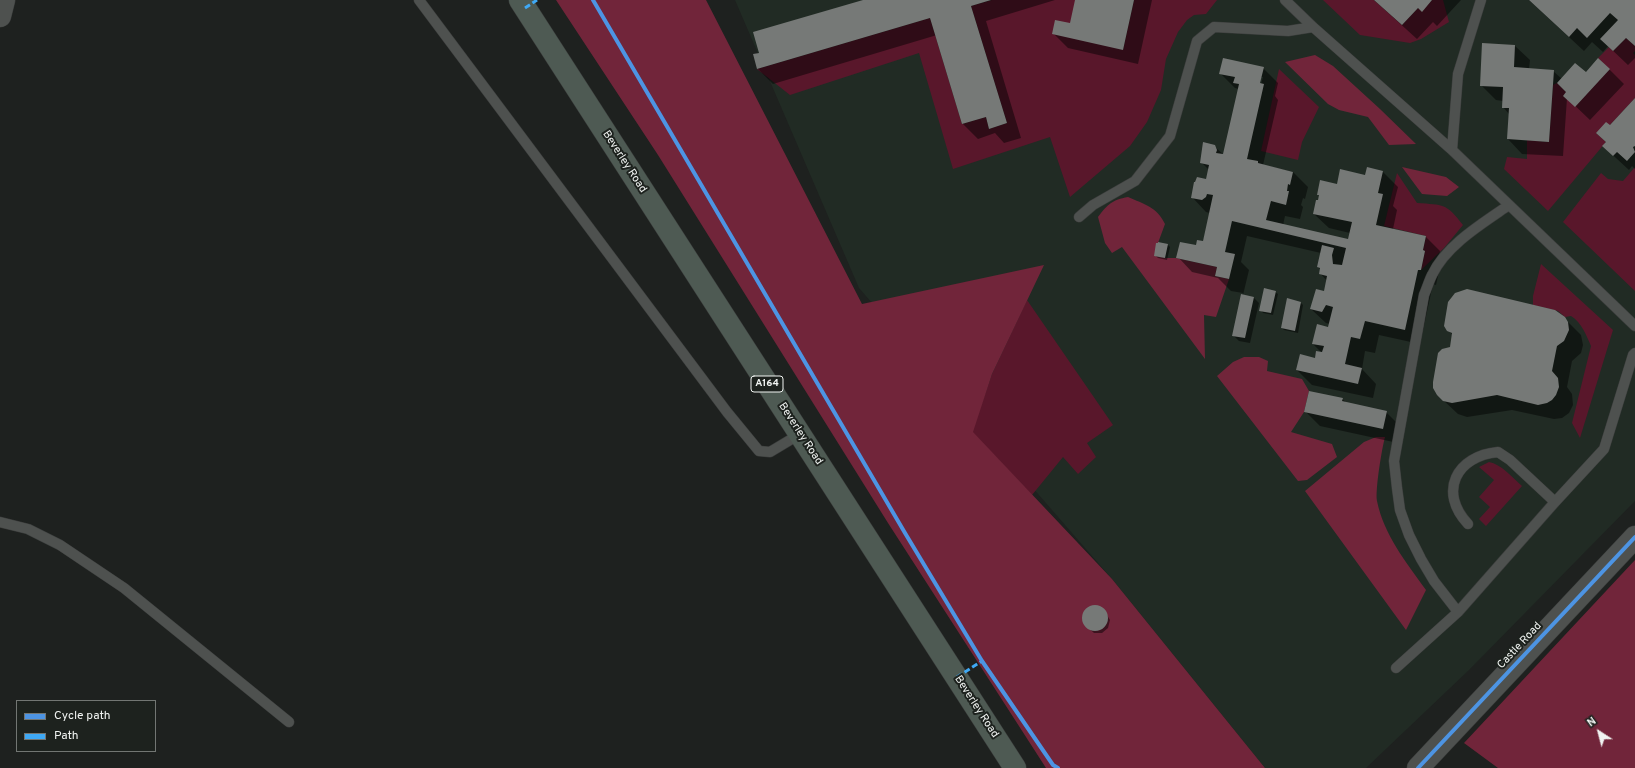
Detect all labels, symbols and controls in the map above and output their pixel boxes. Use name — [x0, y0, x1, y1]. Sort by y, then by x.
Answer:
street label: Beverley Road — [599, 129, 649, 195]
road number: A164 — [751, 376, 783, 392]
street label: Beverley Road — [775, 401, 825, 467]
street label: Castle Road — [1495, 620, 1545, 672]
street label: Beverley Road — [951, 674, 1001, 740]
legend — [16, 700, 156, 752]
text: Cycle path — [54, 708, 111, 724]
north arrow — [1579, 712, 1619, 752]
text: N — [1585, 714, 1599, 730]
text: Path — [54, 728, 79, 744]

